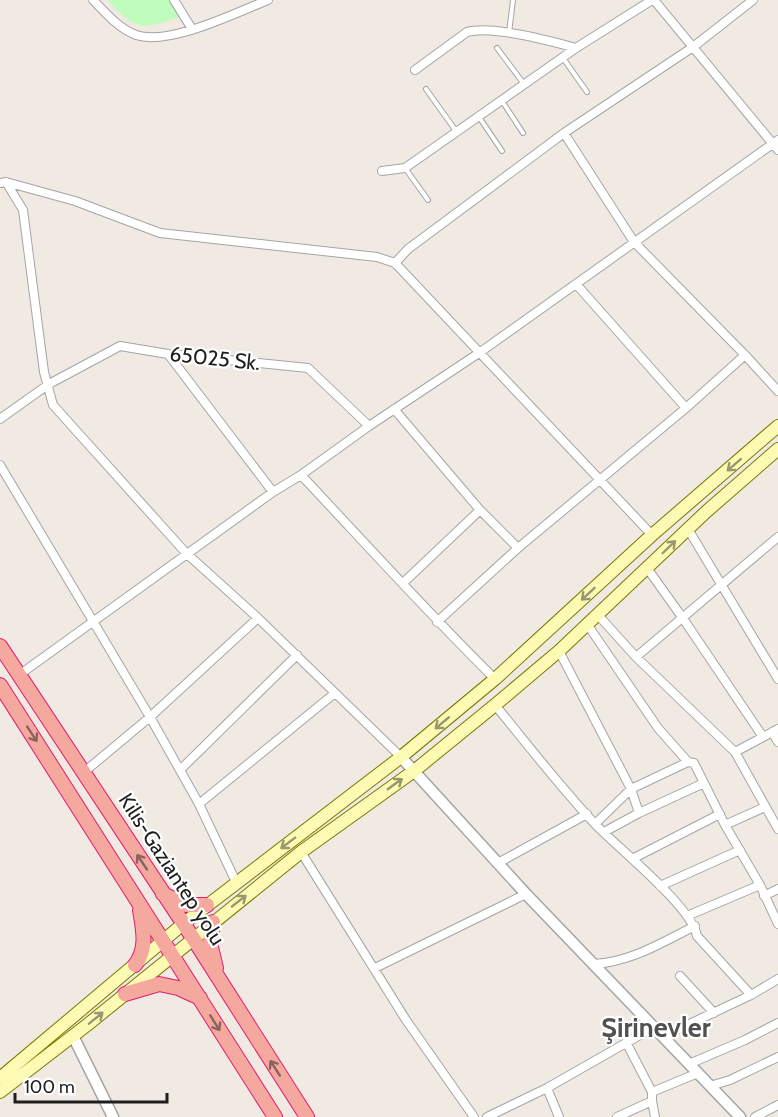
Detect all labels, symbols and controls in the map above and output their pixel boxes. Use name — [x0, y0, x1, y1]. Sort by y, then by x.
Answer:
street label: 65025 Sk. — [168, 341, 262, 375]
one-way arrow — [726, 458, 742, 471]
one-way arrow — [662, 540, 677, 554]
one-way arrow — [580, 587, 595, 601]
one-way arrow — [434, 717, 450, 730]
one-way arrow — [26, 725, 38, 742]
one-way arrow — [387, 778, 403, 791]
street label: Kilis-Gaziantep yolu — [114, 788, 230, 950]
one-way arrow — [280, 836, 296, 849]
one-way arrow — [136, 854, 149, 871]
one-way arrow — [231, 895, 247, 908]
one-way arrow — [88, 1011, 104, 1024]
district label: Şirinevler — [601, 1011, 711, 1044]
one-way arrow — [210, 1014, 222, 1031]
one-way arrow — [269, 1060, 281, 1077]
scale bar — [15, 1066, 166, 1104]
text: 100 m — [24, 1076, 75, 1098]

